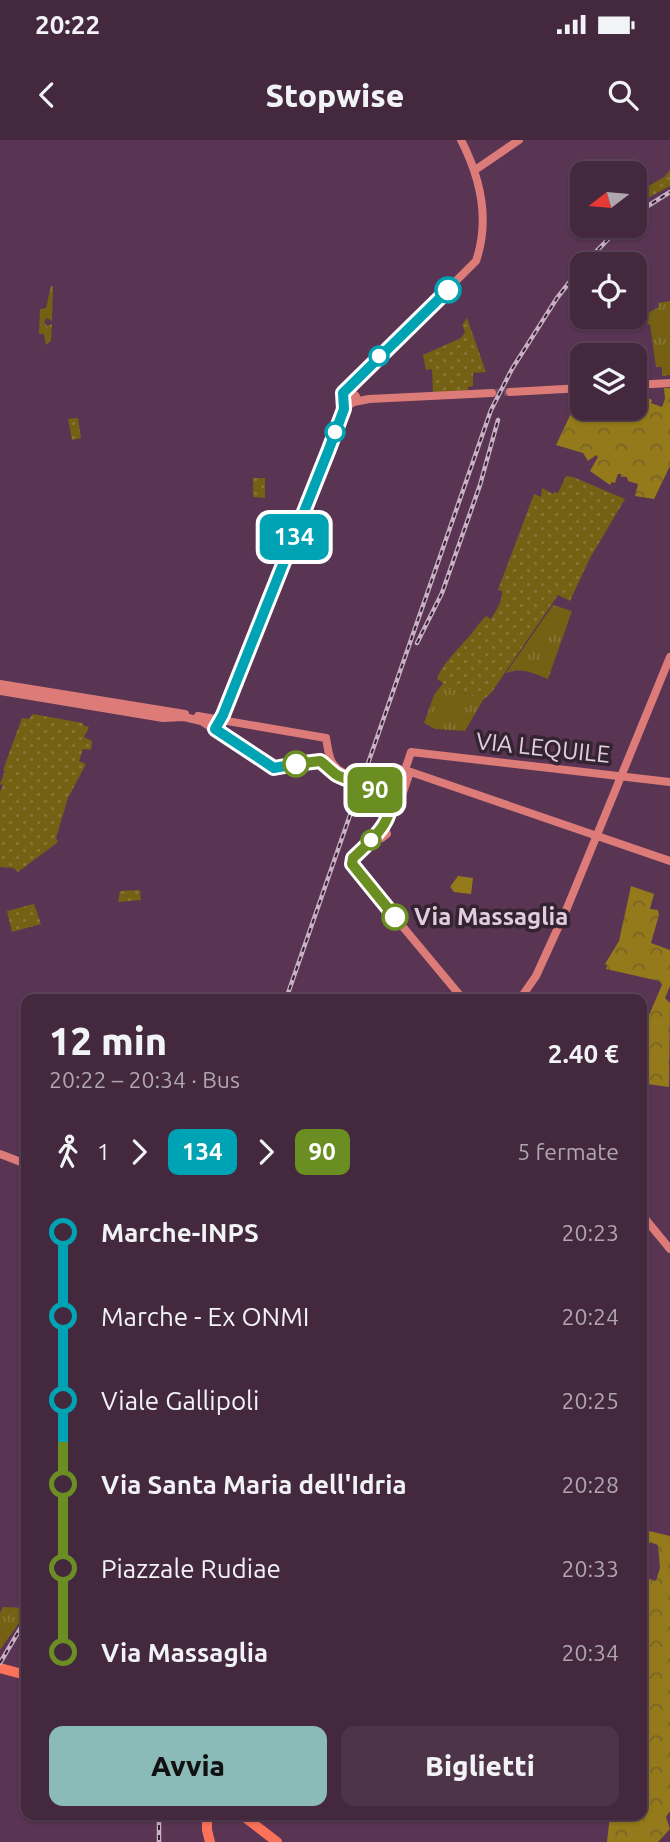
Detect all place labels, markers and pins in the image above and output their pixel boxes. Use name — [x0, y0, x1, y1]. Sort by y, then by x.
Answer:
unlabelled marker — [435, 277, 461, 303]
unlabelled marker — [369, 346, 389, 366]
unlabelled marker — [325, 422, 345, 442]
unlabelled marker — [283, 751, 309, 777]
unlabelled marker — [361, 830, 381, 850]
place label: Via Massaglia — [414, 903, 568, 930]
marker: Via Massaglia — [382, 904, 408, 930]

